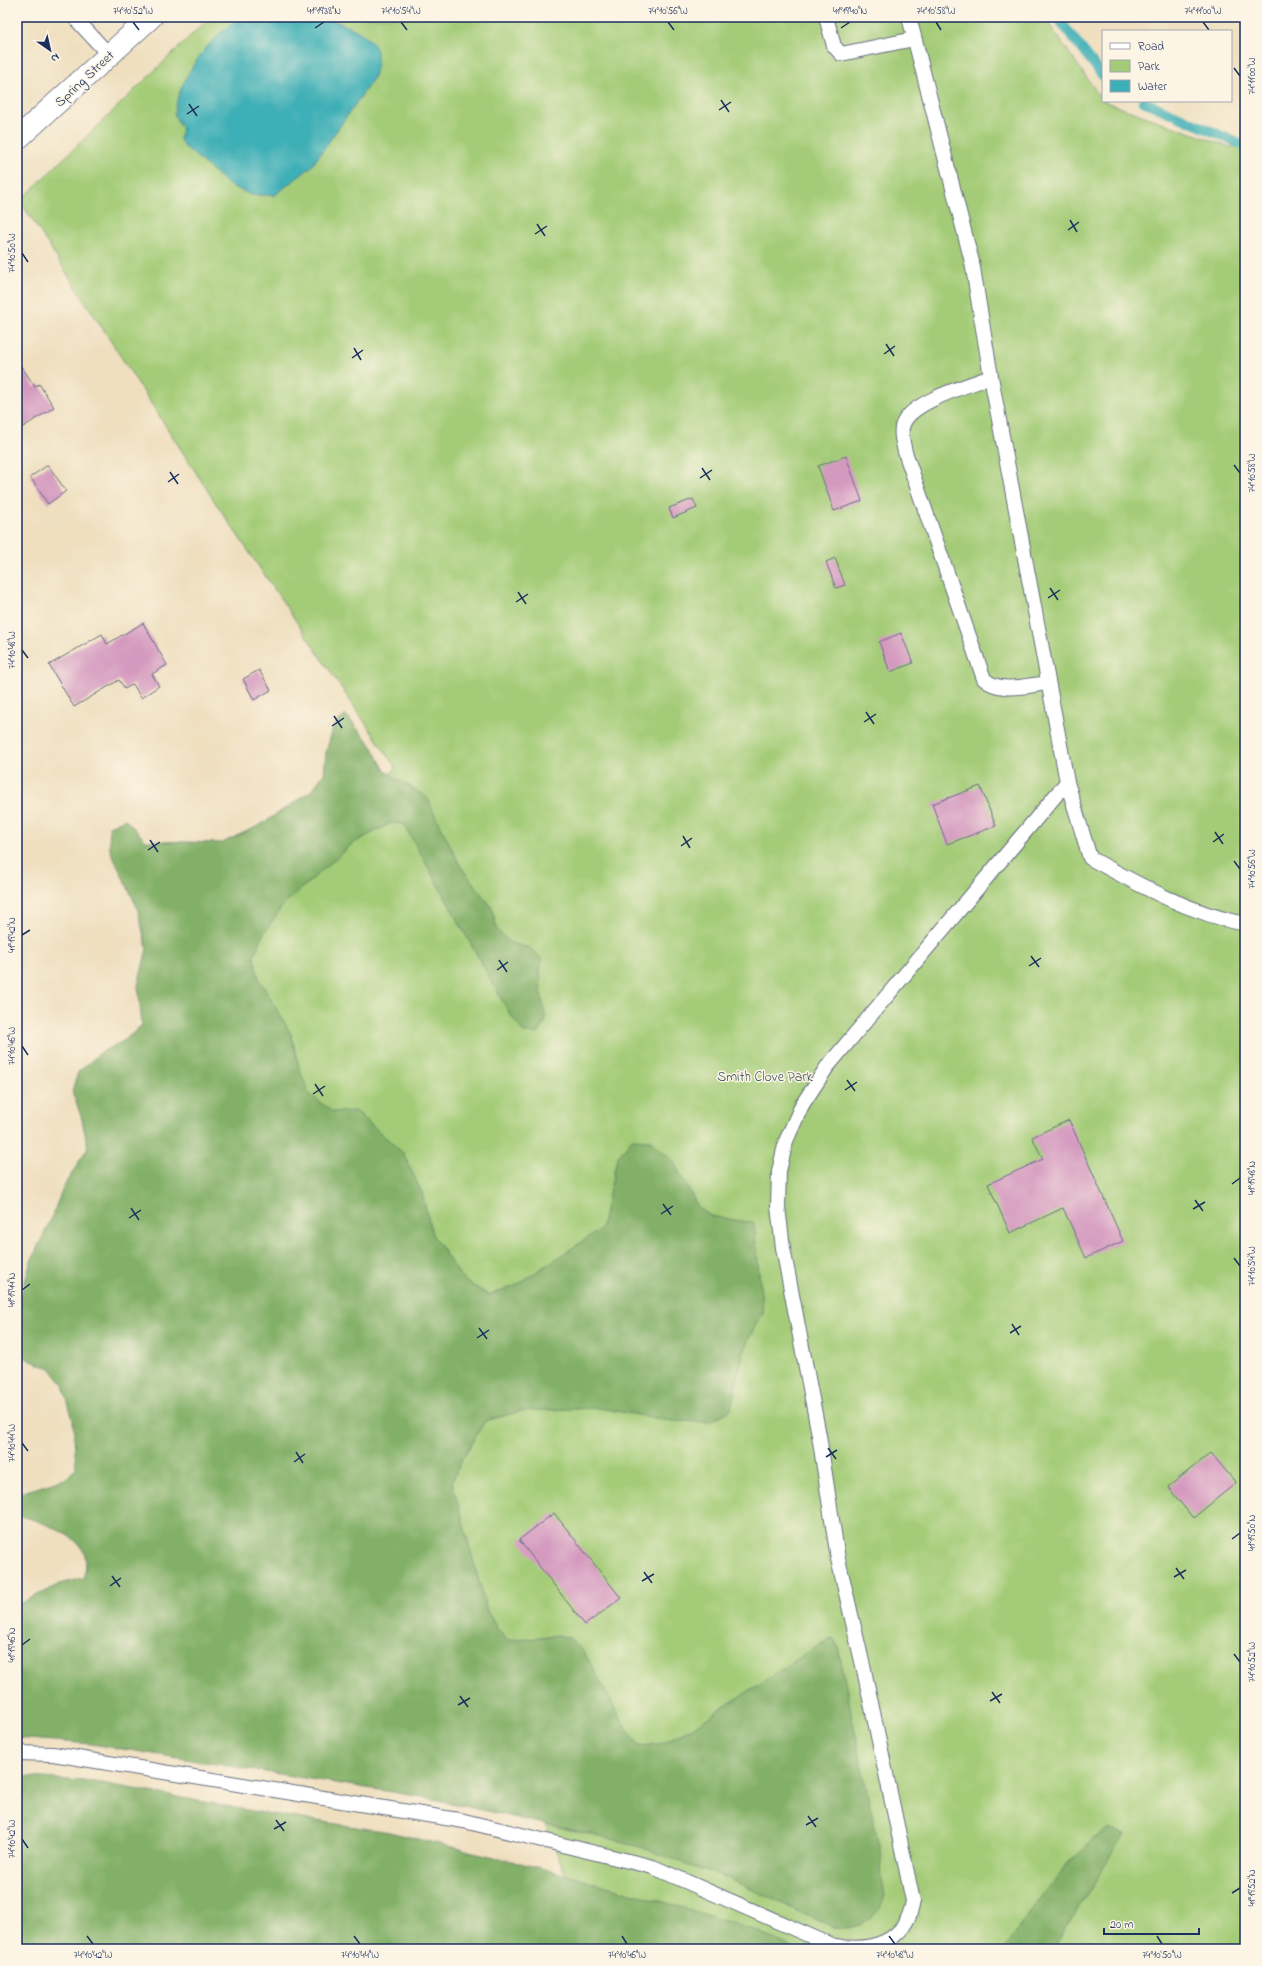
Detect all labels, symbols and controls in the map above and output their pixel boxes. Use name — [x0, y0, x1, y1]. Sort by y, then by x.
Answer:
text: 74°10'52"W — [113, 4, 153, 19]
text: 41°19'38"N — [307, 4, 341, 19]
text: 74°10'54"W — [381, 4, 421, 19]
text: 74°10'56"W — [648, 4, 688, 19]
text: 41°19'40"N — [833, 4, 868, 19]
text: 74°10'58"W — [916, 4, 956, 19]
text: 74°11'00"W — [1184, 4, 1222, 19]
north arrow — [30, 30, 70, 70]
legend — [1102, 30, 1232, 102]
text: Road — [1138, 38, 1164, 56]
street label: Spring Street — [50, 45, 121, 113]
text: N — [47, 49, 63, 66]
text: 74°11'00"W — [1245, 57, 1260, 95]
text: Park — [1138, 58, 1160, 76]
text: Water — [1138, 78, 1167, 96]
text: 74°10'50"W — [5, 233, 20, 273]
text: 74°10'58"W — [1245, 453, 1260, 493]
text: 74°10'48"W — [5, 631, 20, 669]
text: 74°10'56"W — [1245, 849, 1260, 889]
text: 41°19'42"N — [5, 917, 20, 953]
text: 74°10'46"W — [5, 1027, 20, 1065]
park label: Smith Clove Park — [717, 1067, 814, 1088]
text: 41°19'48"N — [1245, 1161, 1260, 1195]
text: 74°10'54"W — [1245, 1246, 1260, 1286]
text: 41°19'44"N — [5, 1272, 20, 1307]
text: 74°10'44"W — [5, 1424, 20, 1462]
text: 41°19'50"N — [1245, 1515, 1260, 1551]
text: 41°19'46"N — [5, 1627, 20, 1662]
text: 74°10'52"W — [1245, 1642, 1260, 1682]
text: 74°10'42"W — [5, 1819, 20, 1858]
text: 41°19'52"N — [1245, 1869, 1260, 1907]
scale bar — [1104, 1910, 1199, 1936]
text: 20 m — [1110, 1916, 1133, 1934]
text: 74°10'42"W — [74, 1948, 113, 1963]
text: 74°10'44"W — [341, 1948, 379, 1963]
text: 74°10'46"W — [608, 1948, 646, 1963]
text: 74°10'48"W — [876, 1948, 914, 1963]
text: 74°10'50"W — [1142, 1948, 1182, 1963]

